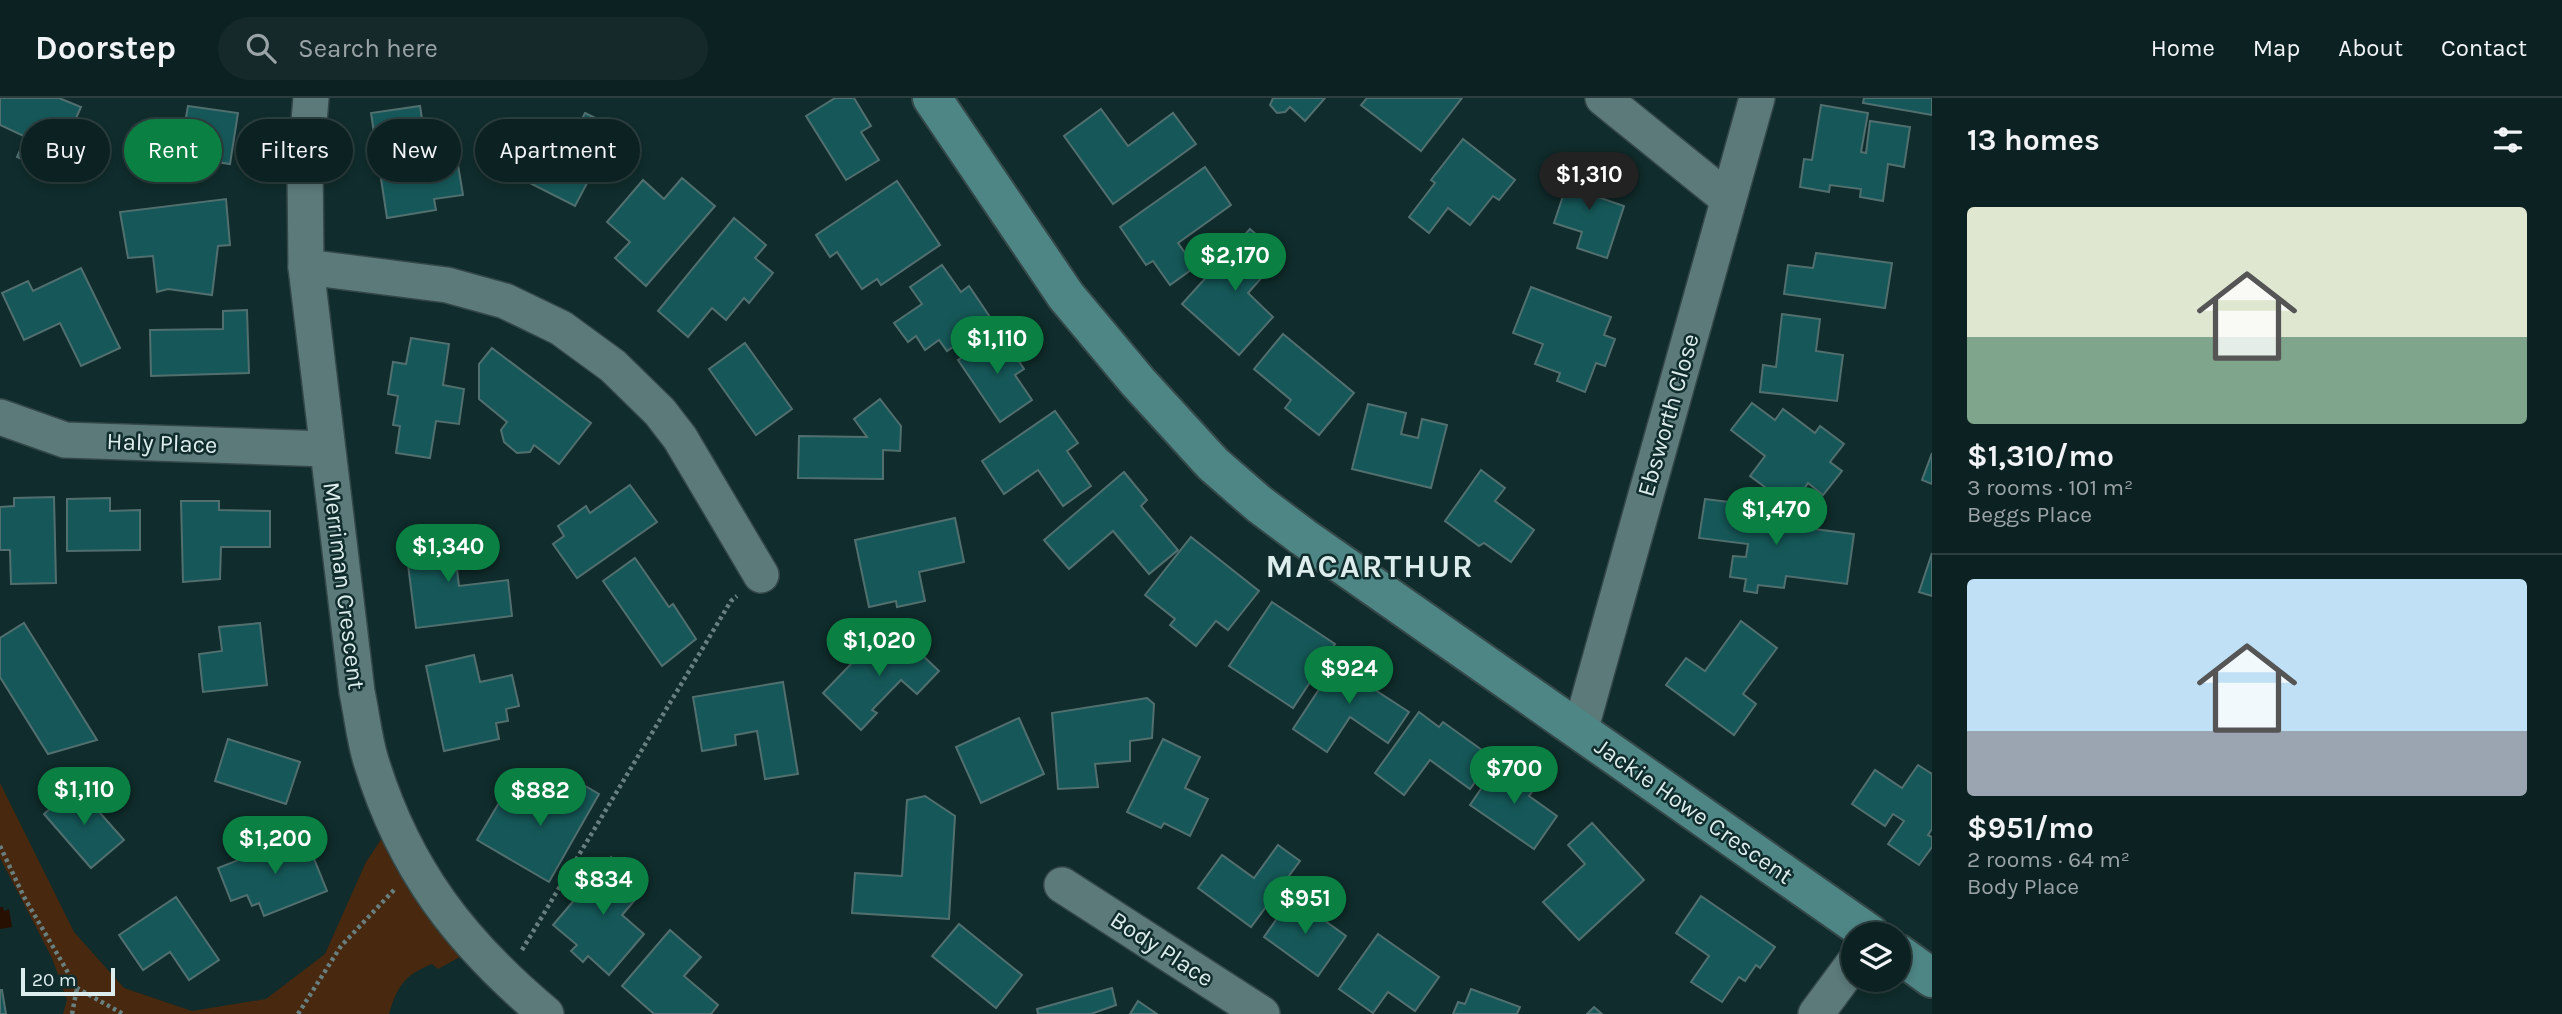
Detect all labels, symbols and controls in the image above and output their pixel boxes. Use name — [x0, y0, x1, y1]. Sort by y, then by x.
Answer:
search box — [218, 17, 708, 80]
text: Doorstep — [35, 29, 176, 67]
icon: search — [242, 29, 280, 67]
text: Search here — [298, 33, 438, 64]
text: Home — [2151, 34, 2215, 62]
text: Map — [2253, 34, 2300, 62]
text: About — [2338, 34, 2403, 62]
text: Contact — [2441, 34, 2527, 62]
chip: Buy — [21, 119, 110, 182]
chip: Rent — [124, 119, 222, 182]
chip: Filters — [236, 119, 353, 182]
chip: New — [367, 119, 461, 182]
chip: Apartment — [475, 119, 640, 182]
icon: filters — [2489, 121, 2527, 159]
text: 13 homes — [1967, 122, 2100, 158]
pin: $1,310 — [1532, 152, 1646, 212]
text: $1,310 — [1556, 161, 1622, 188]
pin: $2,170 — [1178, 234, 1292, 293]
text: $2,170 — [1200, 242, 1270, 269]
icon: home — [2184, 253, 2310, 379]
pin: $1,110 — [940, 316, 1054, 376]
text: $1,110 — [967, 325, 1027, 352]
street label: Ebsworth Close — [1631, 330, 1705, 500]
street label: Haly Place — [106, 427, 218, 459]
text: $1,310/mo — [1967, 438, 2114, 474]
text: 3 rooms · 101 m² — [1967, 474, 2133, 501]
street label: Merriman Crescent — [317, 480, 371, 692]
pin: $1,470 — [1719, 488, 1833, 547]
text: $1,470 — [1741, 496, 1811, 523]
text: Beggs Place — [1967, 501, 2092, 528]
pin: $1,340 — [391, 524, 505, 584]
text: $1,340 — [412, 533, 484, 560]
district label: MACARTHUR — [1265, 548, 1475, 585]
pin: $1,020 — [822, 618, 936, 678]
icon: home — [2184, 625, 2310, 751]
text: $1,020 — [843, 627, 915, 654]
pin: $924 — [1308, 646, 1390, 706]
text: $924 — [1320, 655, 1378, 682]
street label: Jackie Howe Crescent — [1590, 732, 1798, 890]
pin: $700 — [1473, 746, 1555, 806]
text: $700 — [1486, 755, 1542, 782]
pin: $1,110 — [27, 768, 141, 827]
pin: $882 — [499, 768, 581, 828]
text: $1,110 — [54, 776, 114, 803]
text: $882 — [510, 777, 570, 804]
text: $951/mo — [1967, 810, 2094, 846]
pin: $1,200 — [218, 816, 332, 876]
text: $1,200 — [239, 825, 311, 852]
text: 2 rooms · 64 m² — [1967, 846, 2130, 873]
pin: $834 — [562, 858, 644, 917]
text: $834 — [574, 866, 632, 893]
text: Body Place — [1967, 873, 2079, 900]
pin: $951 — [1264, 876, 1346, 936]
text: $951 — [1279, 885, 1331, 912]
street label: Body Place — [1105, 905, 1219, 993]
map controls — [1841, 922, 1911, 992]
button: layers — [1841, 922, 1911, 992]
scale bar — [21, 965, 116, 997]
text: 20 m — [32, 969, 77, 991]

